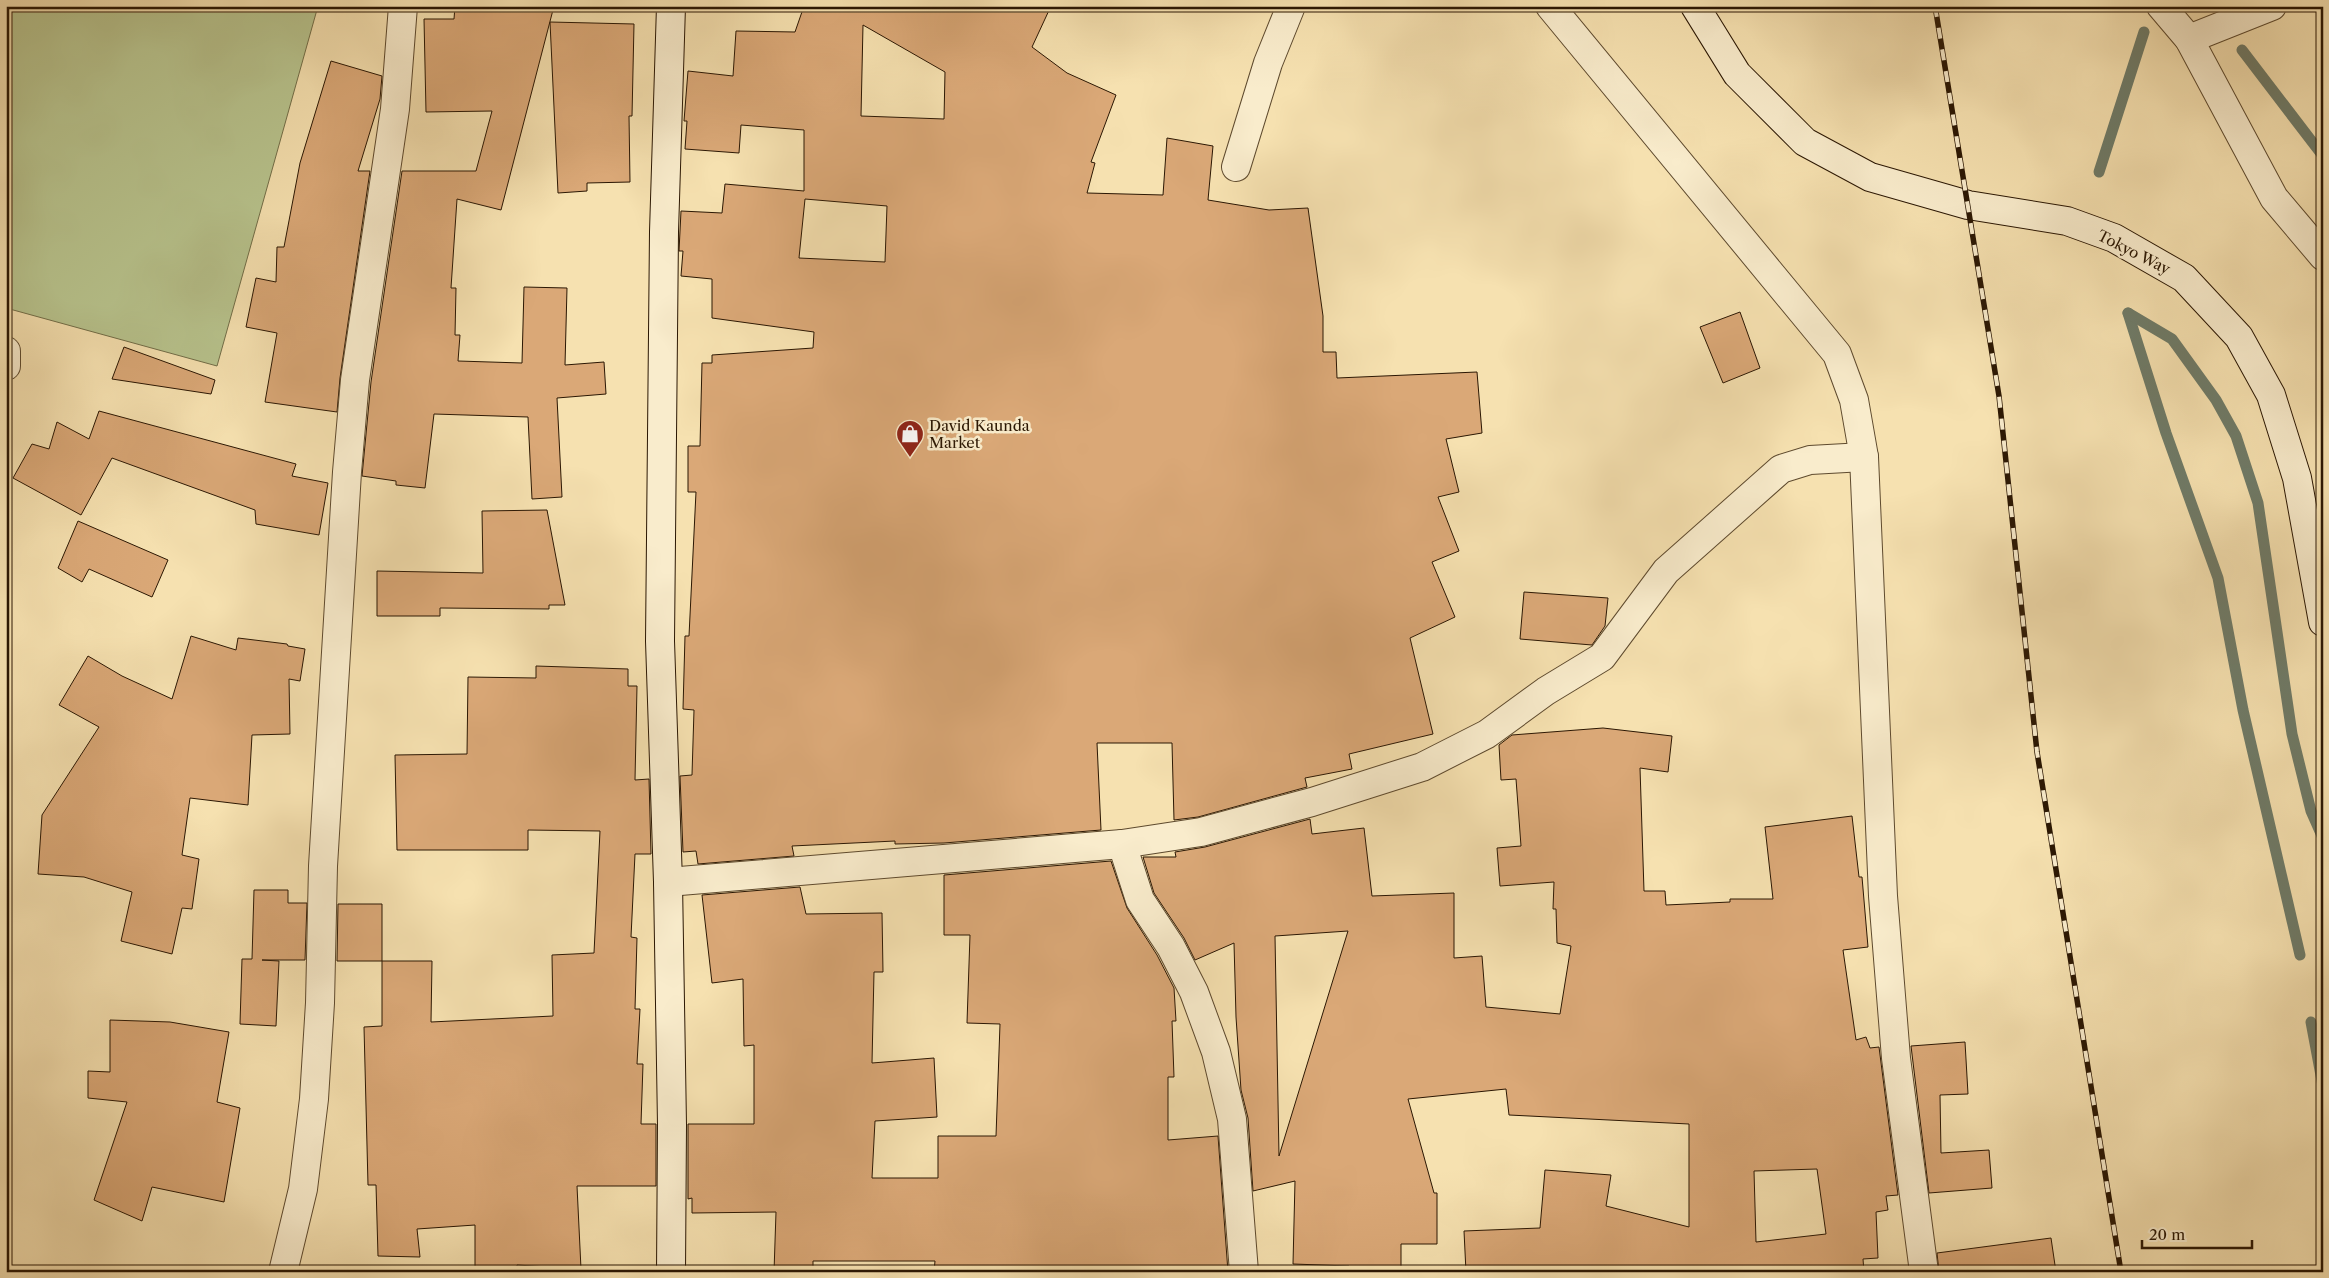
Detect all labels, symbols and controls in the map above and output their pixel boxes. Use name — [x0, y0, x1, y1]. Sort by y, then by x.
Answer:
street label: Tokyo Way — [2095, 226, 2174, 279]
place label: David Kaunda Market — [929, 416, 1030, 452]
shop icon: David Kaunda Market — [895, 419, 925, 458]
scale bar — [2142, 1218, 2252, 1250]
text: 20 m — [2149, 1225, 2185, 1244]

